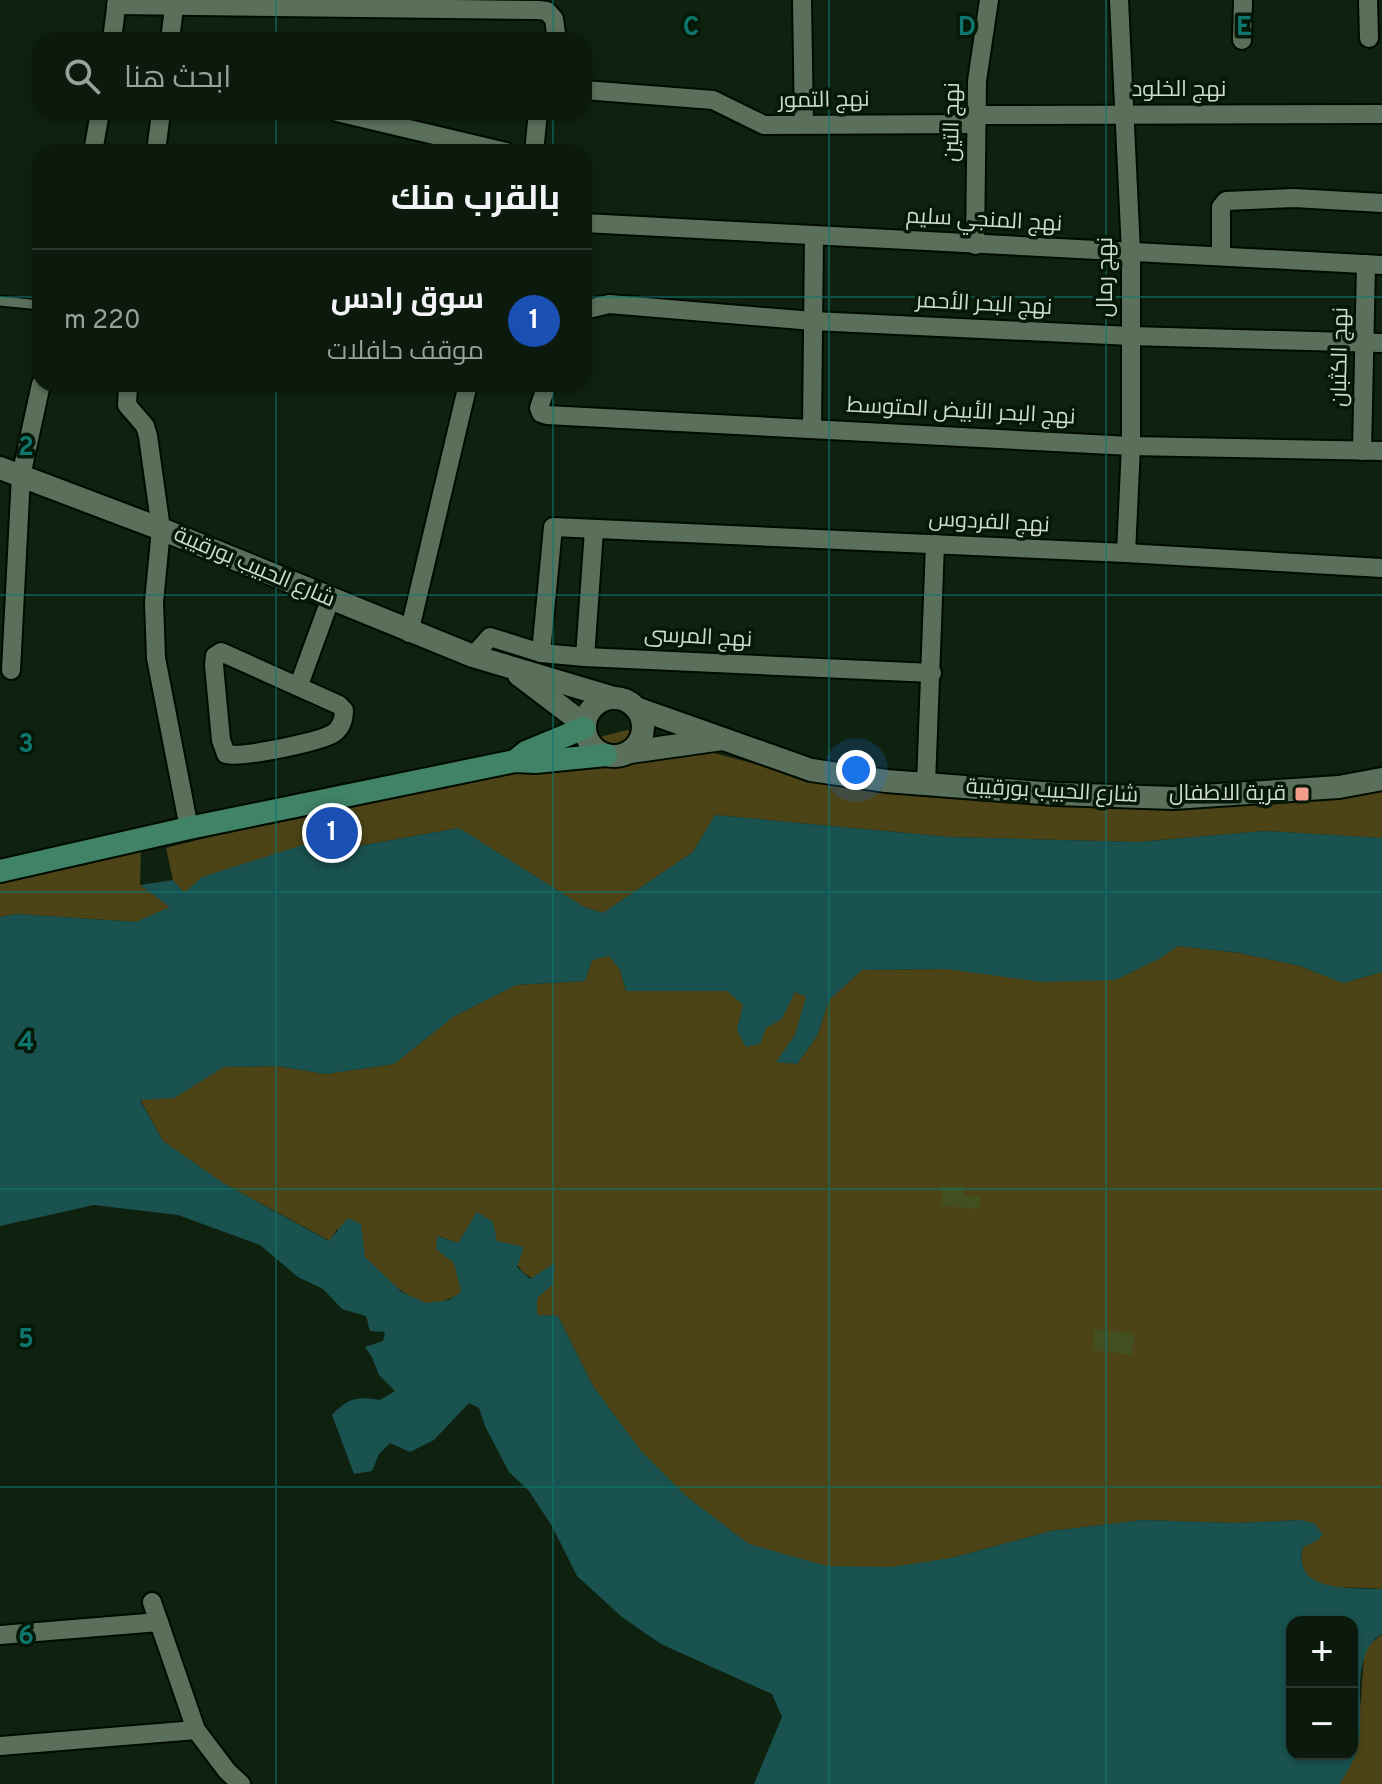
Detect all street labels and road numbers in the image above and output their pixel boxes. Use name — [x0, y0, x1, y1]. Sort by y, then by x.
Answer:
street label: نهج الخلود — [1132, 77, 1226, 104]
street label: نهج التين — [939, 82, 967, 162]
street label: نهج التمور — [776, 87, 870, 115]
street label: نهج المنجي سليم — [905, 203, 1063, 240]
street label: نهج رمال — [1093, 237, 1120, 317]
street label: نهج البحر الأحمر — [913, 288, 1053, 322]
street label: نهج الكثبان — [1327, 307, 1355, 407]
street label: نهج البحر الأبيض المتوسط — [846, 393, 1076, 431]
street label: نهج الفردوس — [928, 506, 1050, 540]
street label: شارع الحبيب بورقيبة — [169, 522, 339, 614]
street label: نهج المرسى — [643, 622, 753, 654]
street label: شارع الحبيب بورقيبة — [965, 774, 1139, 810]

